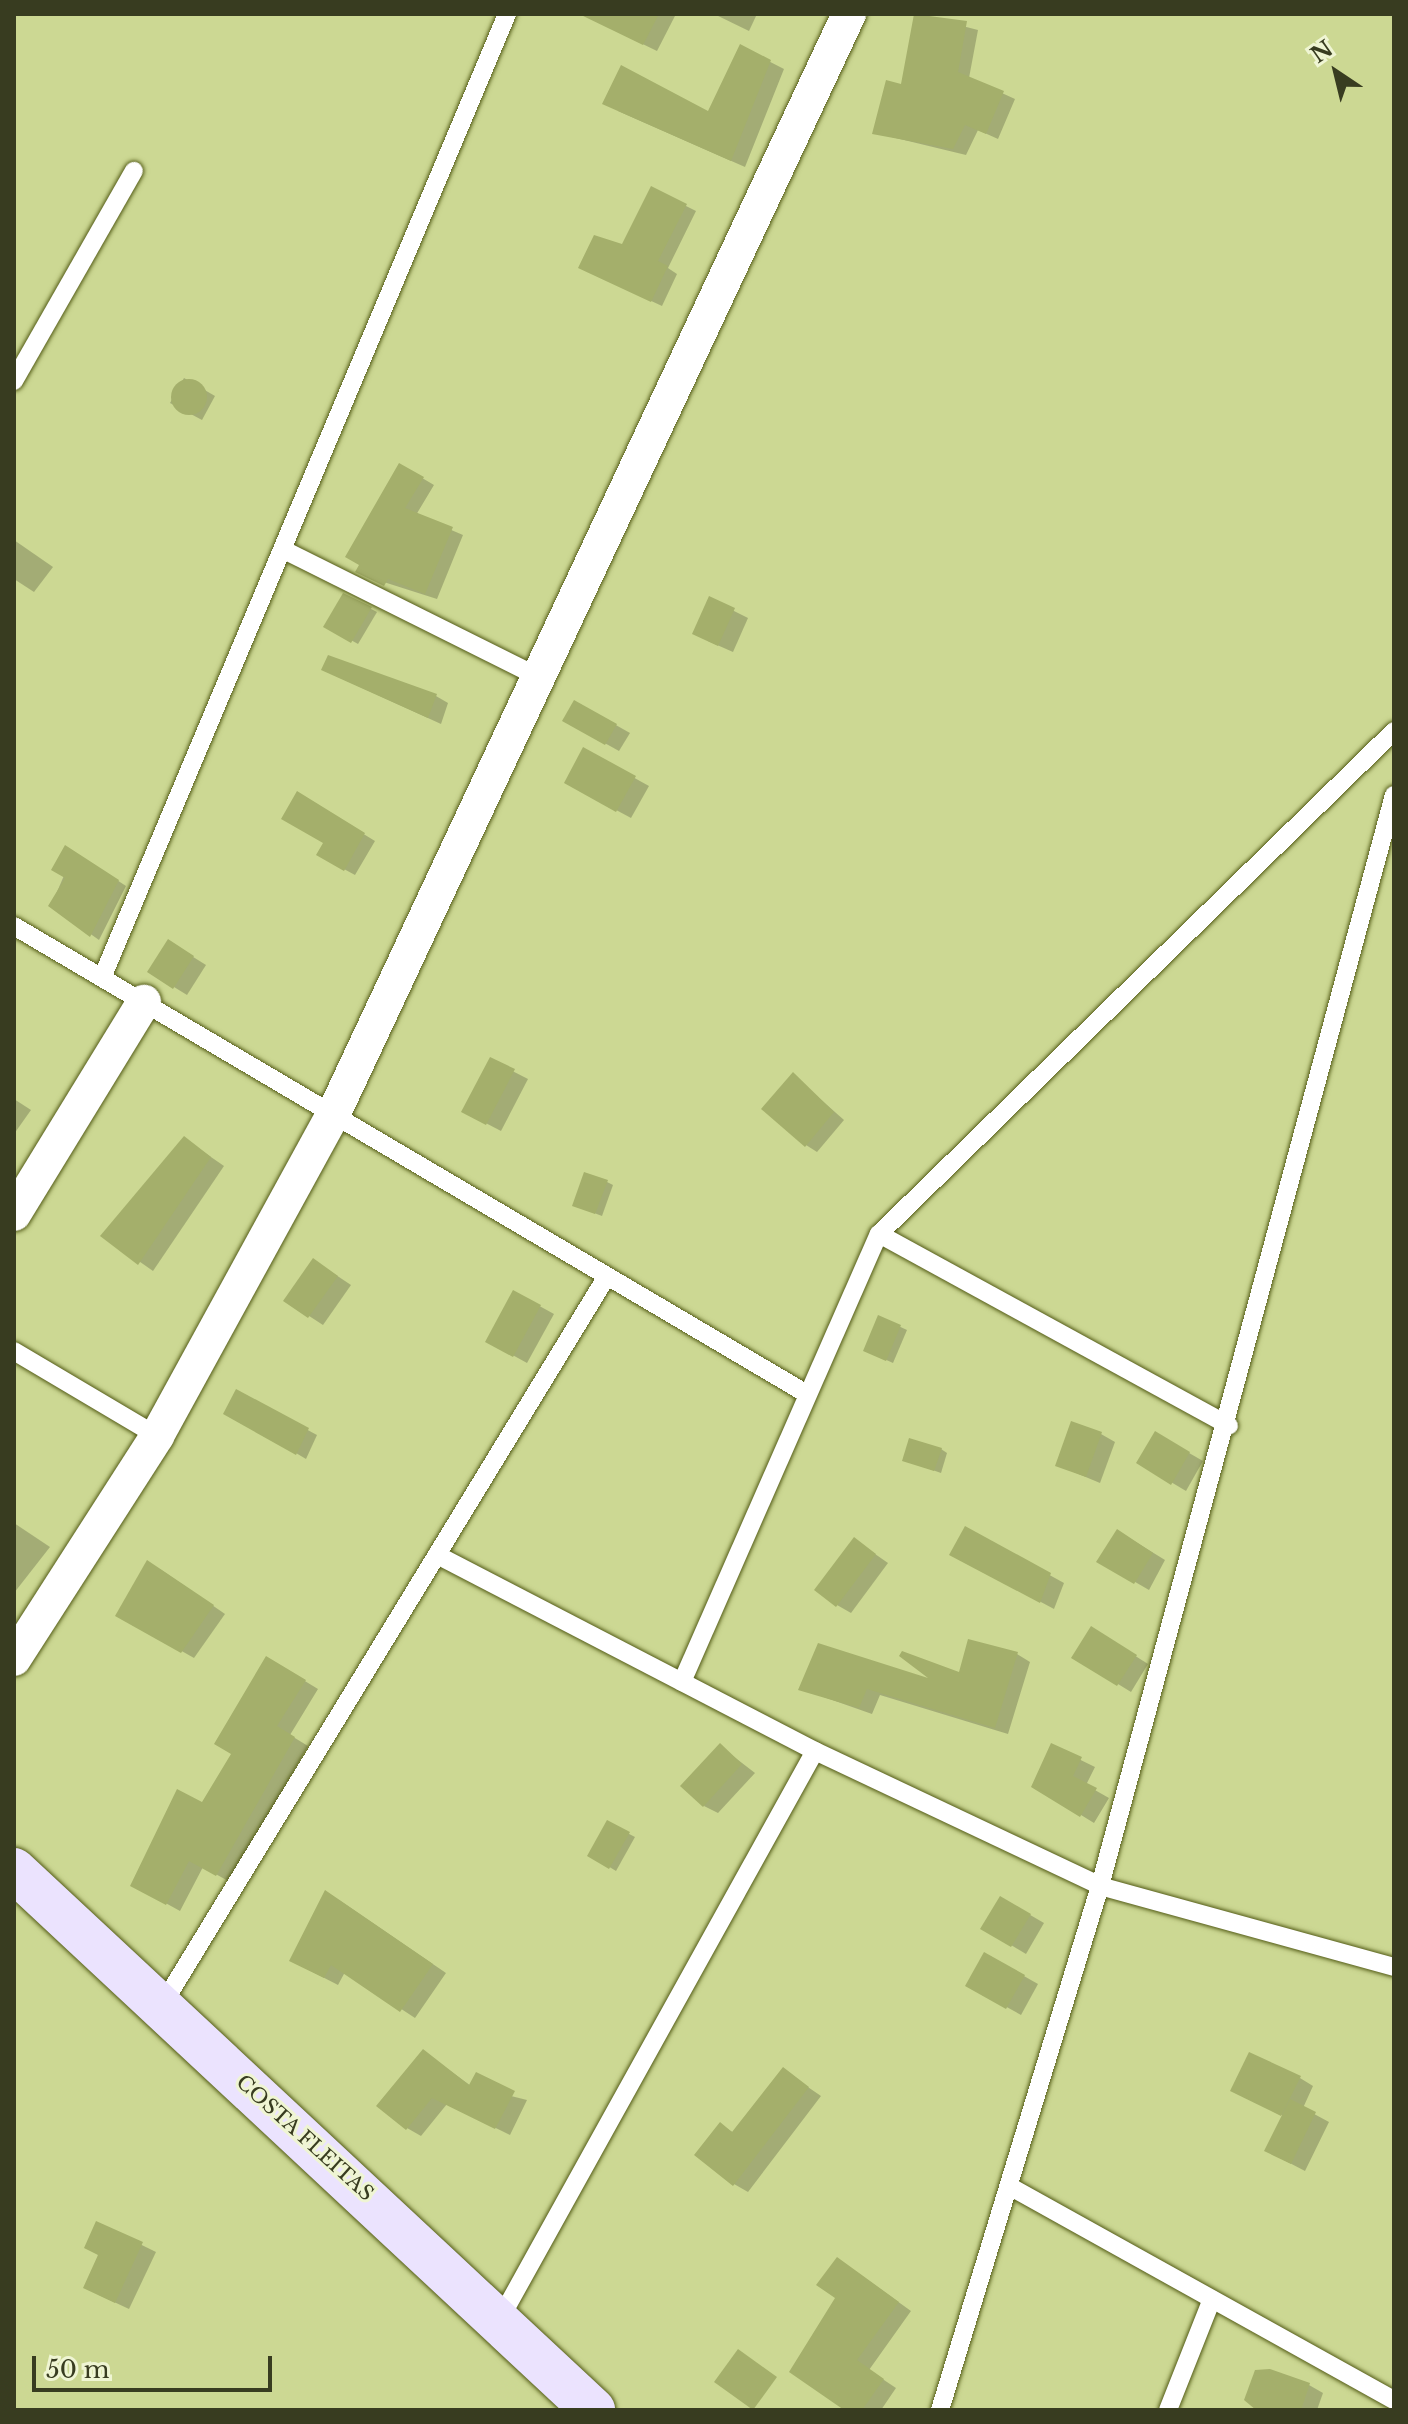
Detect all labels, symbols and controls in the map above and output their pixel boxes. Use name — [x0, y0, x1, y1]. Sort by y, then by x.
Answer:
north arrow — [1296, 32, 1376, 112]
text: N — [1306, 35, 1338, 69]
street label: COSTA FLEITAS — [231, 2070, 379, 2206]
scale bar — [36, 2340, 276, 2390]
text: 50 m — [46, 2355, 109, 2384]

